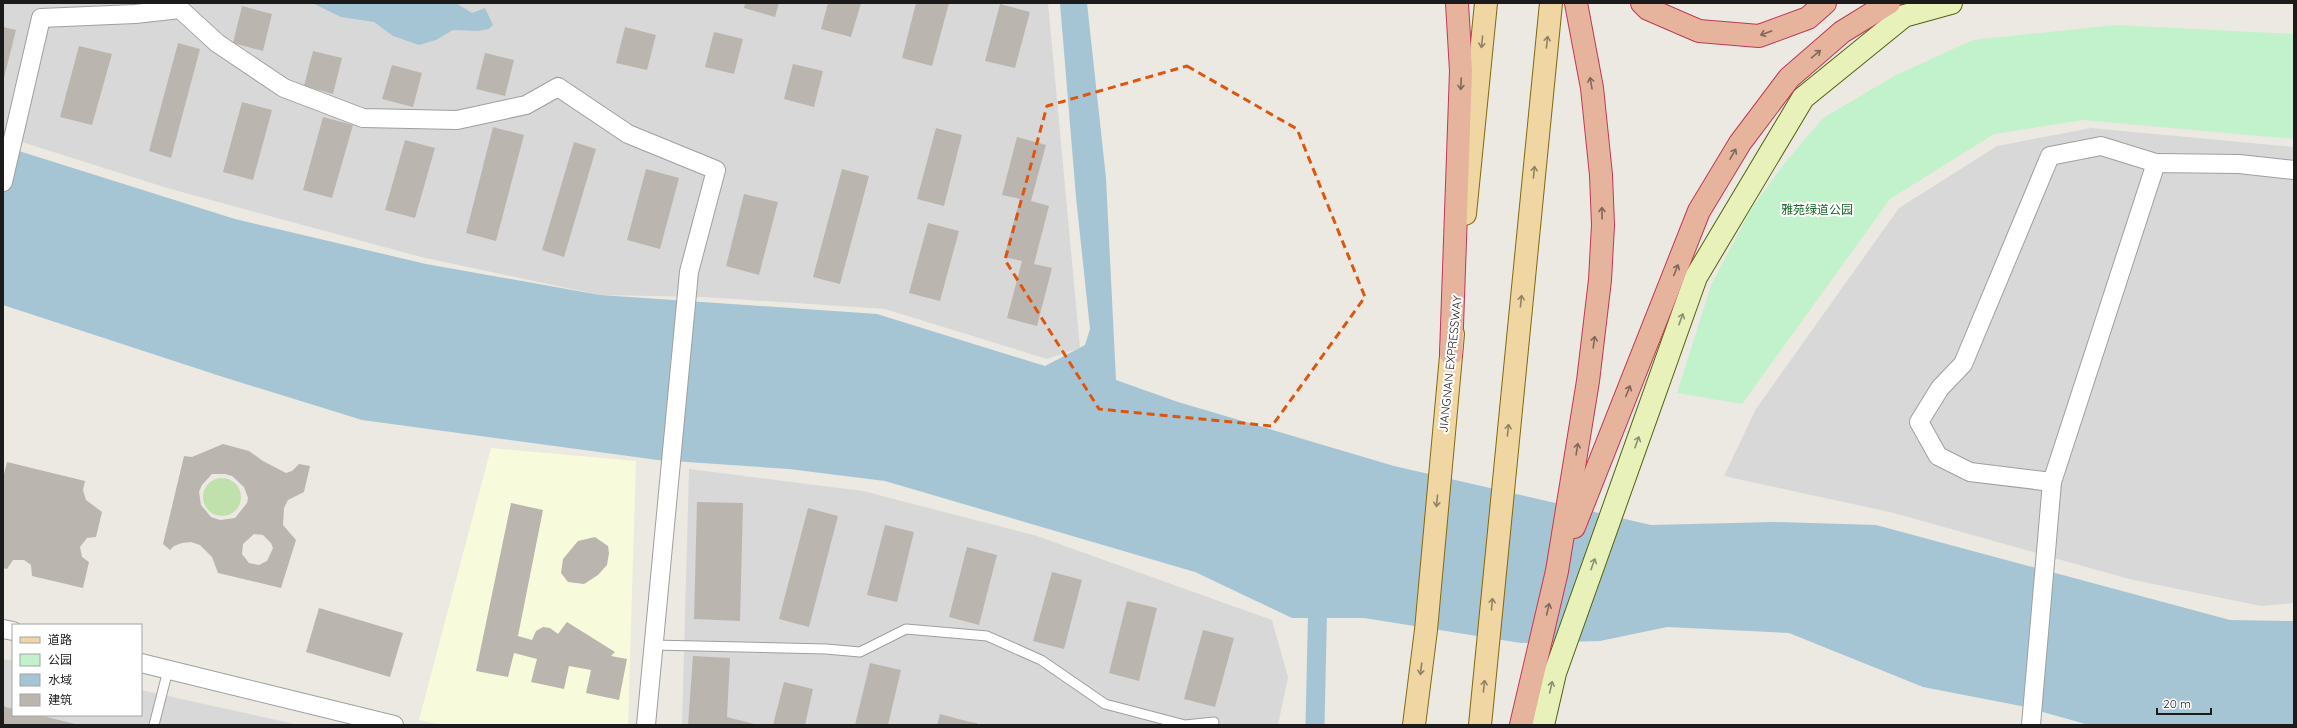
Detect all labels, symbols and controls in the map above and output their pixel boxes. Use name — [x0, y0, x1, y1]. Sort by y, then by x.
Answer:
one-way arrow — [1760, 30, 1773, 37]
one-way arrow — [1479, 35, 1486, 48]
one-way arrow — [1544, 36, 1551, 49]
one-way arrow — [1811, 50, 1822, 59]
one-way arrow — [1457, 77, 1465, 90]
one-way arrow — [1587, 77, 1595, 90]
one-way arrow — [1730, 148, 1738, 160]
one-way arrow — [1531, 166, 1538, 179]
park label: 雅苑绿道公园 — [1781, 202, 1853, 217]
one-way arrow — [1598, 207, 1606, 220]
one-way arrow — [1673, 264, 1681, 276]
street label: JIANGNAN EXPRESSWAY — [1435, 294, 1465, 433]
one-way arrow — [1518, 295, 1525, 308]
one-way arrow — [1677, 313, 1685, 325]
one-way arrow — [1590, 336, 1598, 349]
one-way arrow — [1625, 385, 1633, 397]
one-way arrow — [1505, 424, 1512, 437]
one-way arrow — [1634, 435, 1641, 448]
one-way arrow — [1573, 443, 1581, 456]
one-way arrow — [1433, 495, 1441, 508]
one-way arrow — [1590, 558, 1598, 570]
one-way arrow — [1488, 598, 1495, 611]
one-way arrow — [1545, 603, 1553, 616]
legend — [12, 624, 142, 716]
text: 道路 — [48, 632, 72, 647]
text: 公园 — [48, 652, 72, 667]
one-way arrow — [1417, 662, 1425, 675]
text: 水域 — [48, 672, 72, 687]
one-way arrow — [1480, 680, 1488, 693]
one-way arrow — [1548, 681, 1556, 694]
scale bar — [2157, 690, 2211, 716]
text: 建筑 — [48, 692, 72, 707]
text: 20 m — [2163, 696, 2191, 711]

